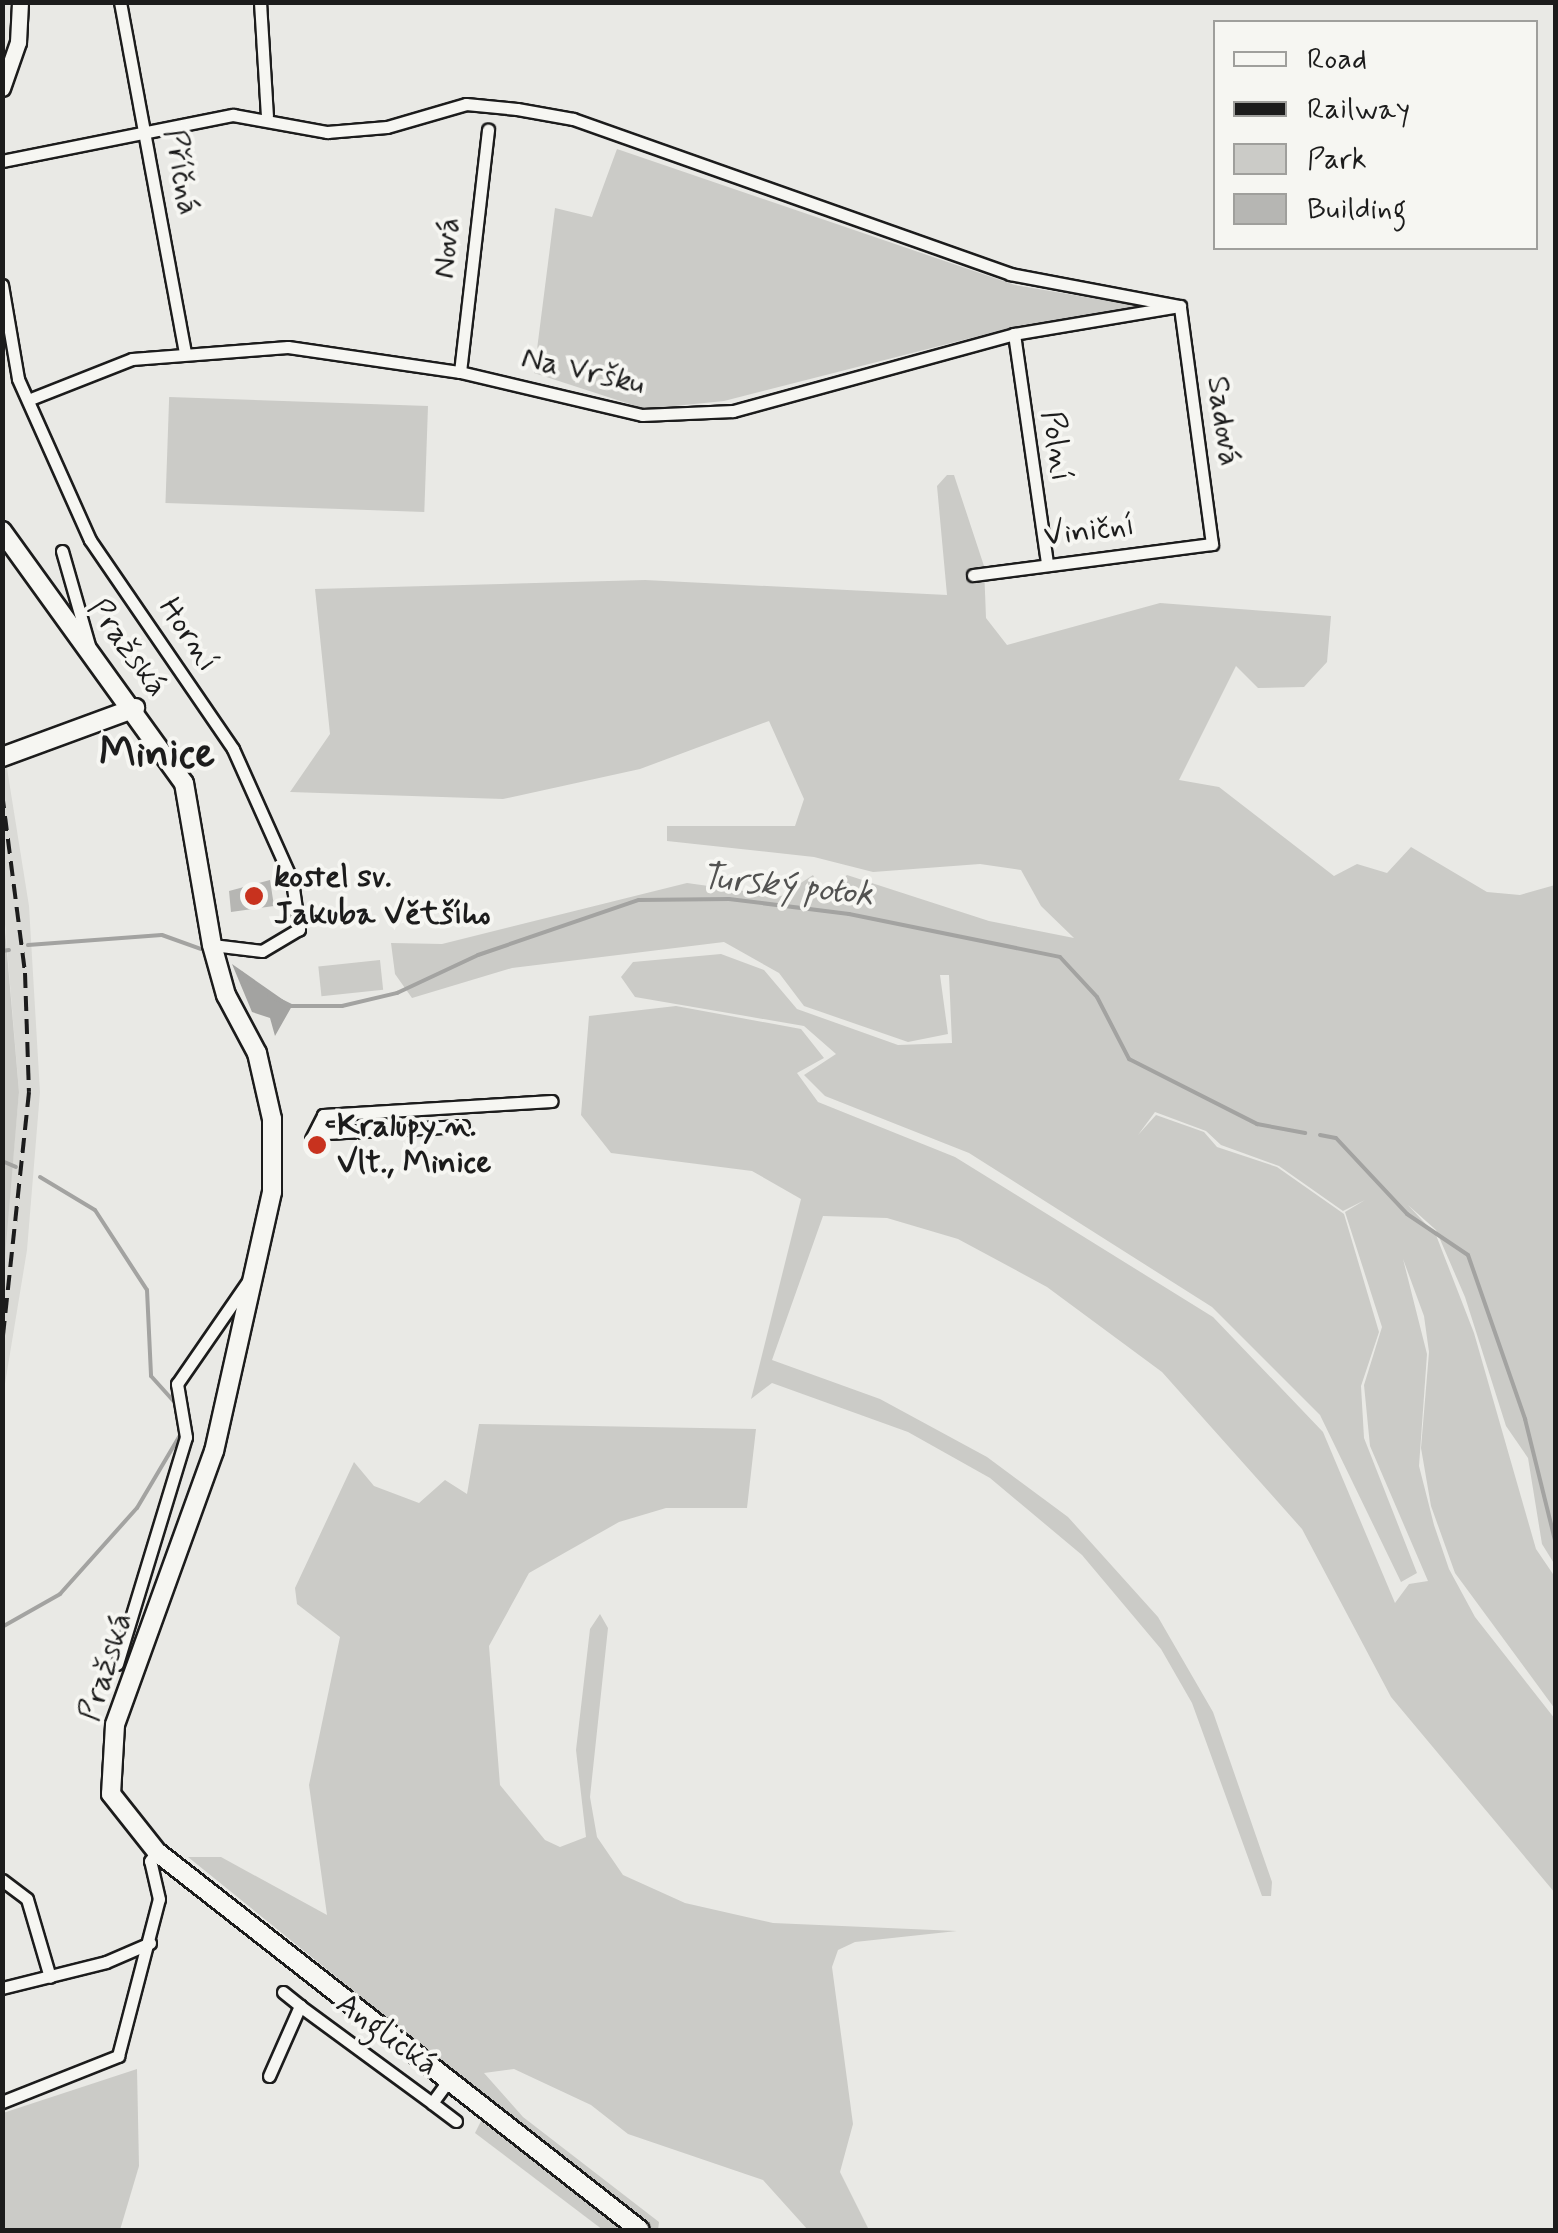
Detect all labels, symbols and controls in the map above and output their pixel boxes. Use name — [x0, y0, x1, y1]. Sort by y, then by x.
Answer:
legend — [1213, 20, 1538, 250]
text: Road — [1307, 40, 1367, 79]
text: Railway — [1307, 90, 1410, 129]
street label: Příčná — [155, 126, 207, 218]
text: Park — [1307, 140, 1367, 179]
text: Building — [1307, 190, 1406, 229]
street label: Nová — [425, 215, 469, 281]
street label: Na Vršku — [518, 338, 648, 404]
street label: Sadová — [1198, 374, 1248, 468]
street label: Polní — [1032, 408, 1080, 484]
street label: Viniční — [1041, 506, 1137, 556]
street label: Pražská — [79, 591, 175, 705]
street label: Horní — [149, 591, 227, 679]
district label: Minice — [99, 730, 215, 780]
water label: Turský potok — [699, 856, 875, 916]
place label: kostel sv. Jakuba Většího — [274, 859, 491, 934]
marker: kostel sv. Jakuba Většího — [243, 885, 265, 907]
place label: Kralupy n. Vlt., Minice — [337, 1108, 491, 1183]
marker: Kralupy n. Vlt., Minice — [306, 1134, 328, 1156]
street label: Pražská — [70, 1608, 142, 1726]
street label: Anglická — [328, 1985, 446, 2085]

